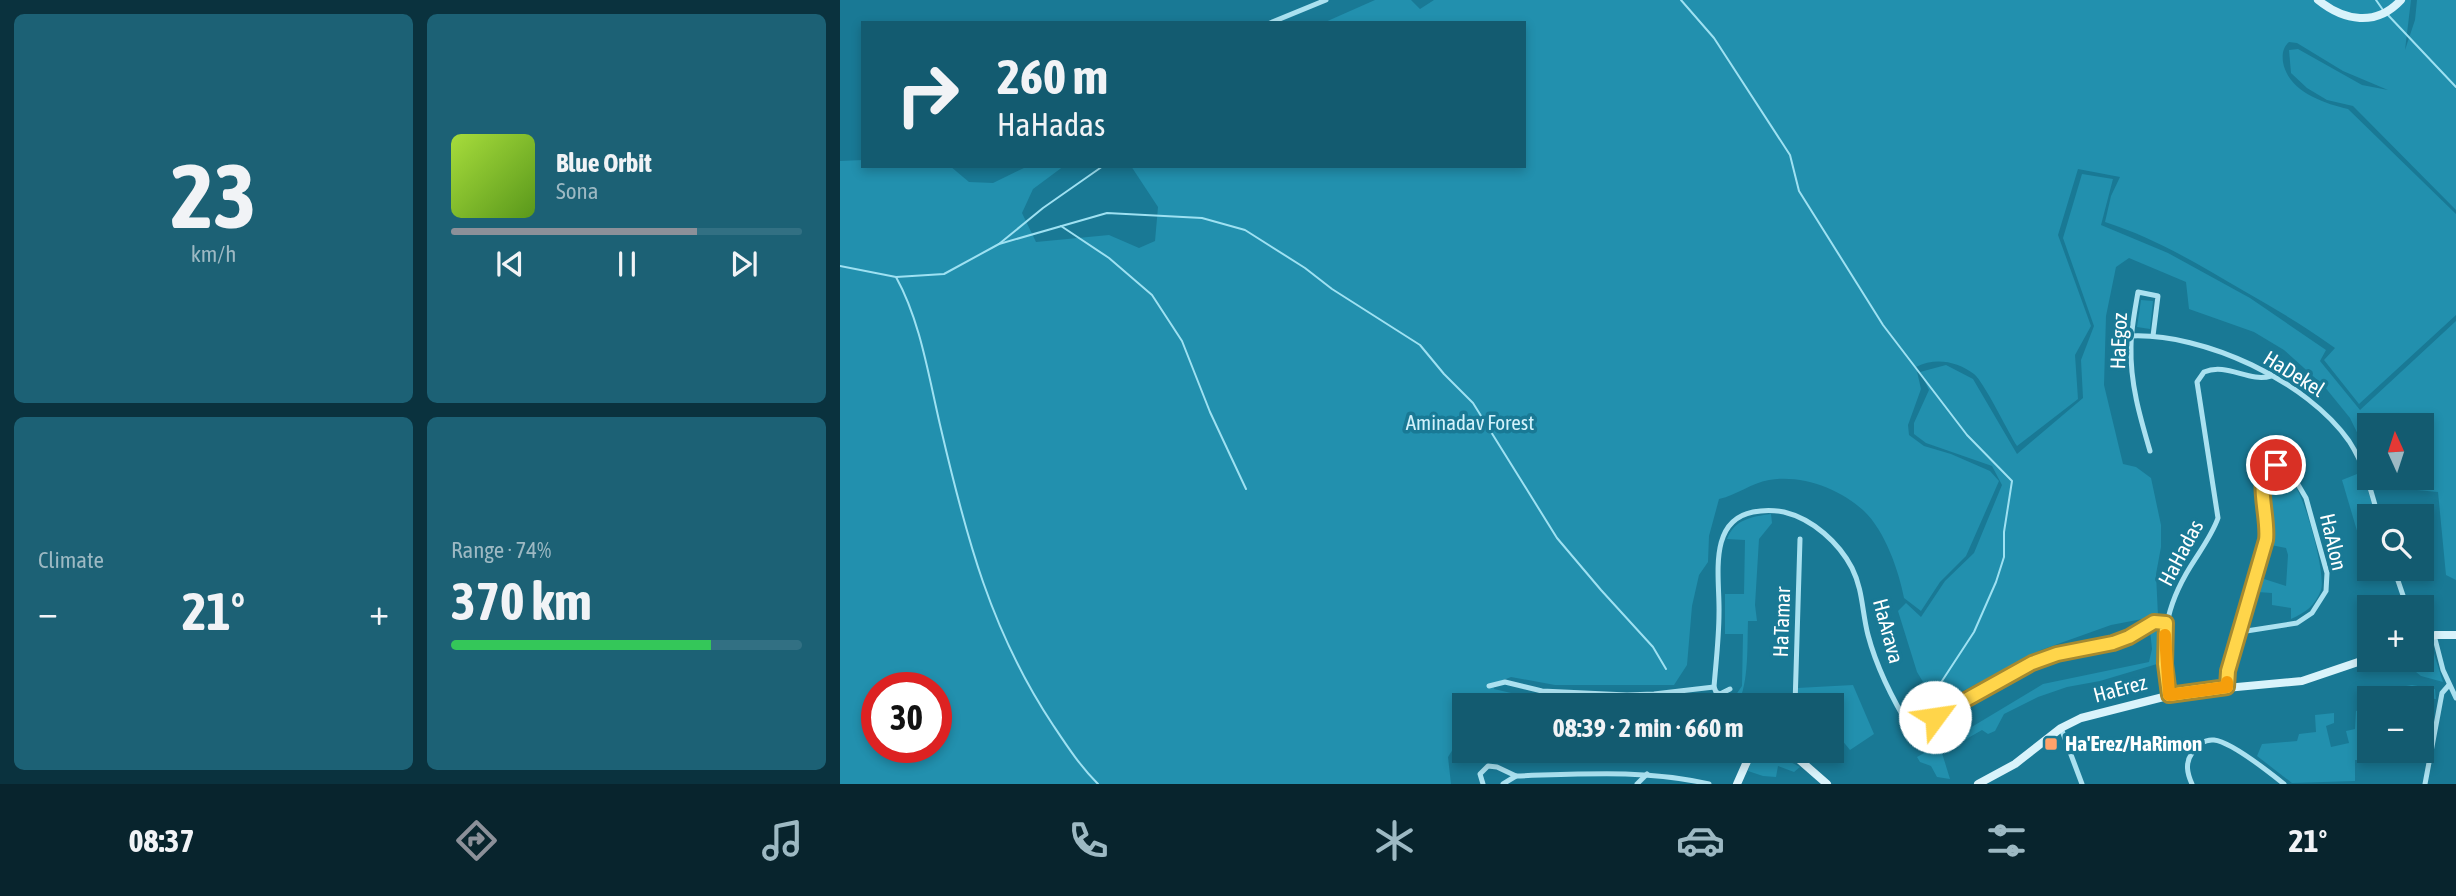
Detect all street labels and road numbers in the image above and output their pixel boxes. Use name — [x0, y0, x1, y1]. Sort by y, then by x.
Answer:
street label: HaEgoz — [2105, 312, 2131, 370]
street label: HaDekel — [2260, 345, 2330, 401]
street label: HaAlon — [2316, 511, 2352, 573]
street label: HaHadas — [2153, 516, 2207, 590]
street label: HaTamar — [1768, 585, 1794, 658]
street label: HaArava — [1869, 596, 1909, 666]
street label: HaErez — [2090, 669, 2149, 707]

